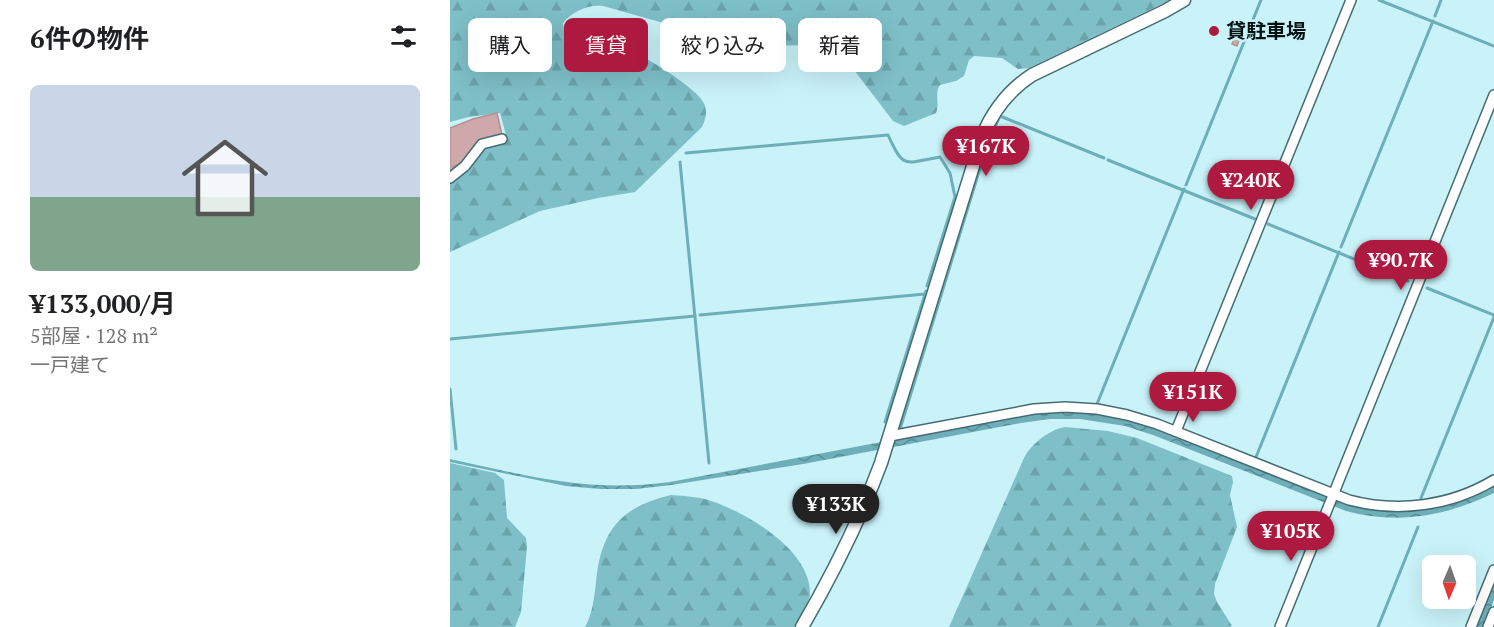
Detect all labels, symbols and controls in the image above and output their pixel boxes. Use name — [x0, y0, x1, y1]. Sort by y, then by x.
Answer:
place label: 貸駐車場 — [1226, 17, 1306, 44]
chip: 購入 — [468, 18, 552, 72]
chip: 賃貸 — [564, 18, 648, 72]
chip: 絞り込み — [660, 18, 786, 72]
chip: 新着 — [798, 18, 882, 72]
icon: filters — [387, 20, 420, 53]
text: 6件の物件 — [30, 21, 149, 55]
marker: 貸駐車場 — [1207, 24, 1221, 38]
icon: home — [171, 124, 279, 232]
pin: ¥167K — [944, 126, 1028, 177]
text: ¥167K — [956, 132, 1016, 159]
pin: ¥240K — [1209, 160, 1293, 211]
text: ¥240K — [1221, 166, 1281, 193]
pin: ¥90.7K — [1352, 240, 1450, 291]
text: ¥90.7K — [1368, 246, 1434, 273]
text: ¥133,000/月 — [30, 286, 176, 320]
text: 5部屋 · 128 m² — [30, 322, 158, 349]
text: 一戸建て — [30, 351, 110, 378]
pin: ¥151K — [1151, 372, 1235, 423]
text: ¥151K — [1163, 378, 1223, 405]
pin: ¥133K — [794, 484, 878, 535]
text: ¥133K — [806, 490, 866, 517]
pin: ¥105K — [1249, 511, 1333, 562]
text: ¥105K — [1261, 517, 1321, 544]
north arrow — [1422, 555, 1476, 609]
map controls — [1422, 555, 1476, 609]

